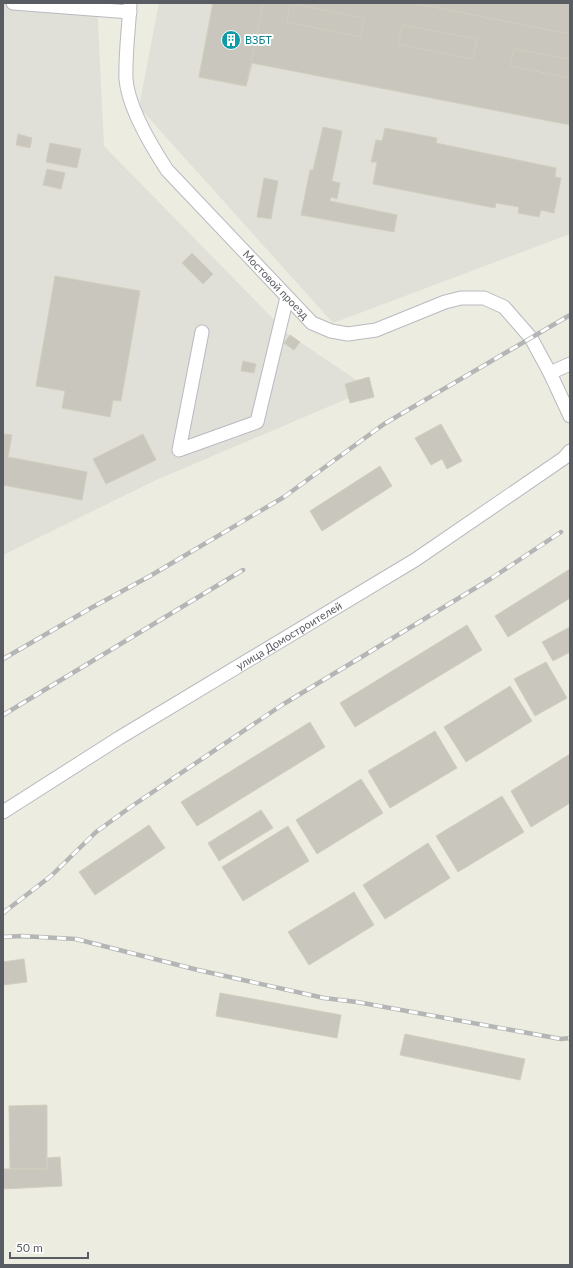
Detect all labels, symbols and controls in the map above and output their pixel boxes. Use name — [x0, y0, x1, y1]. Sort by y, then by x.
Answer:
building icon: ВЗБТ — [220, 29, 242, 51]
place label: ВЗБТ — [245, 33, 272, 46]
street label: Мостовой проезд — [240, 247, 312, 322]
street label: улица Домостроителей — [234, 599, 344, 672]
scale bar — [10, 1234, 88, 1260]
text: 50 m — [16, 1240, 43, 1255]

